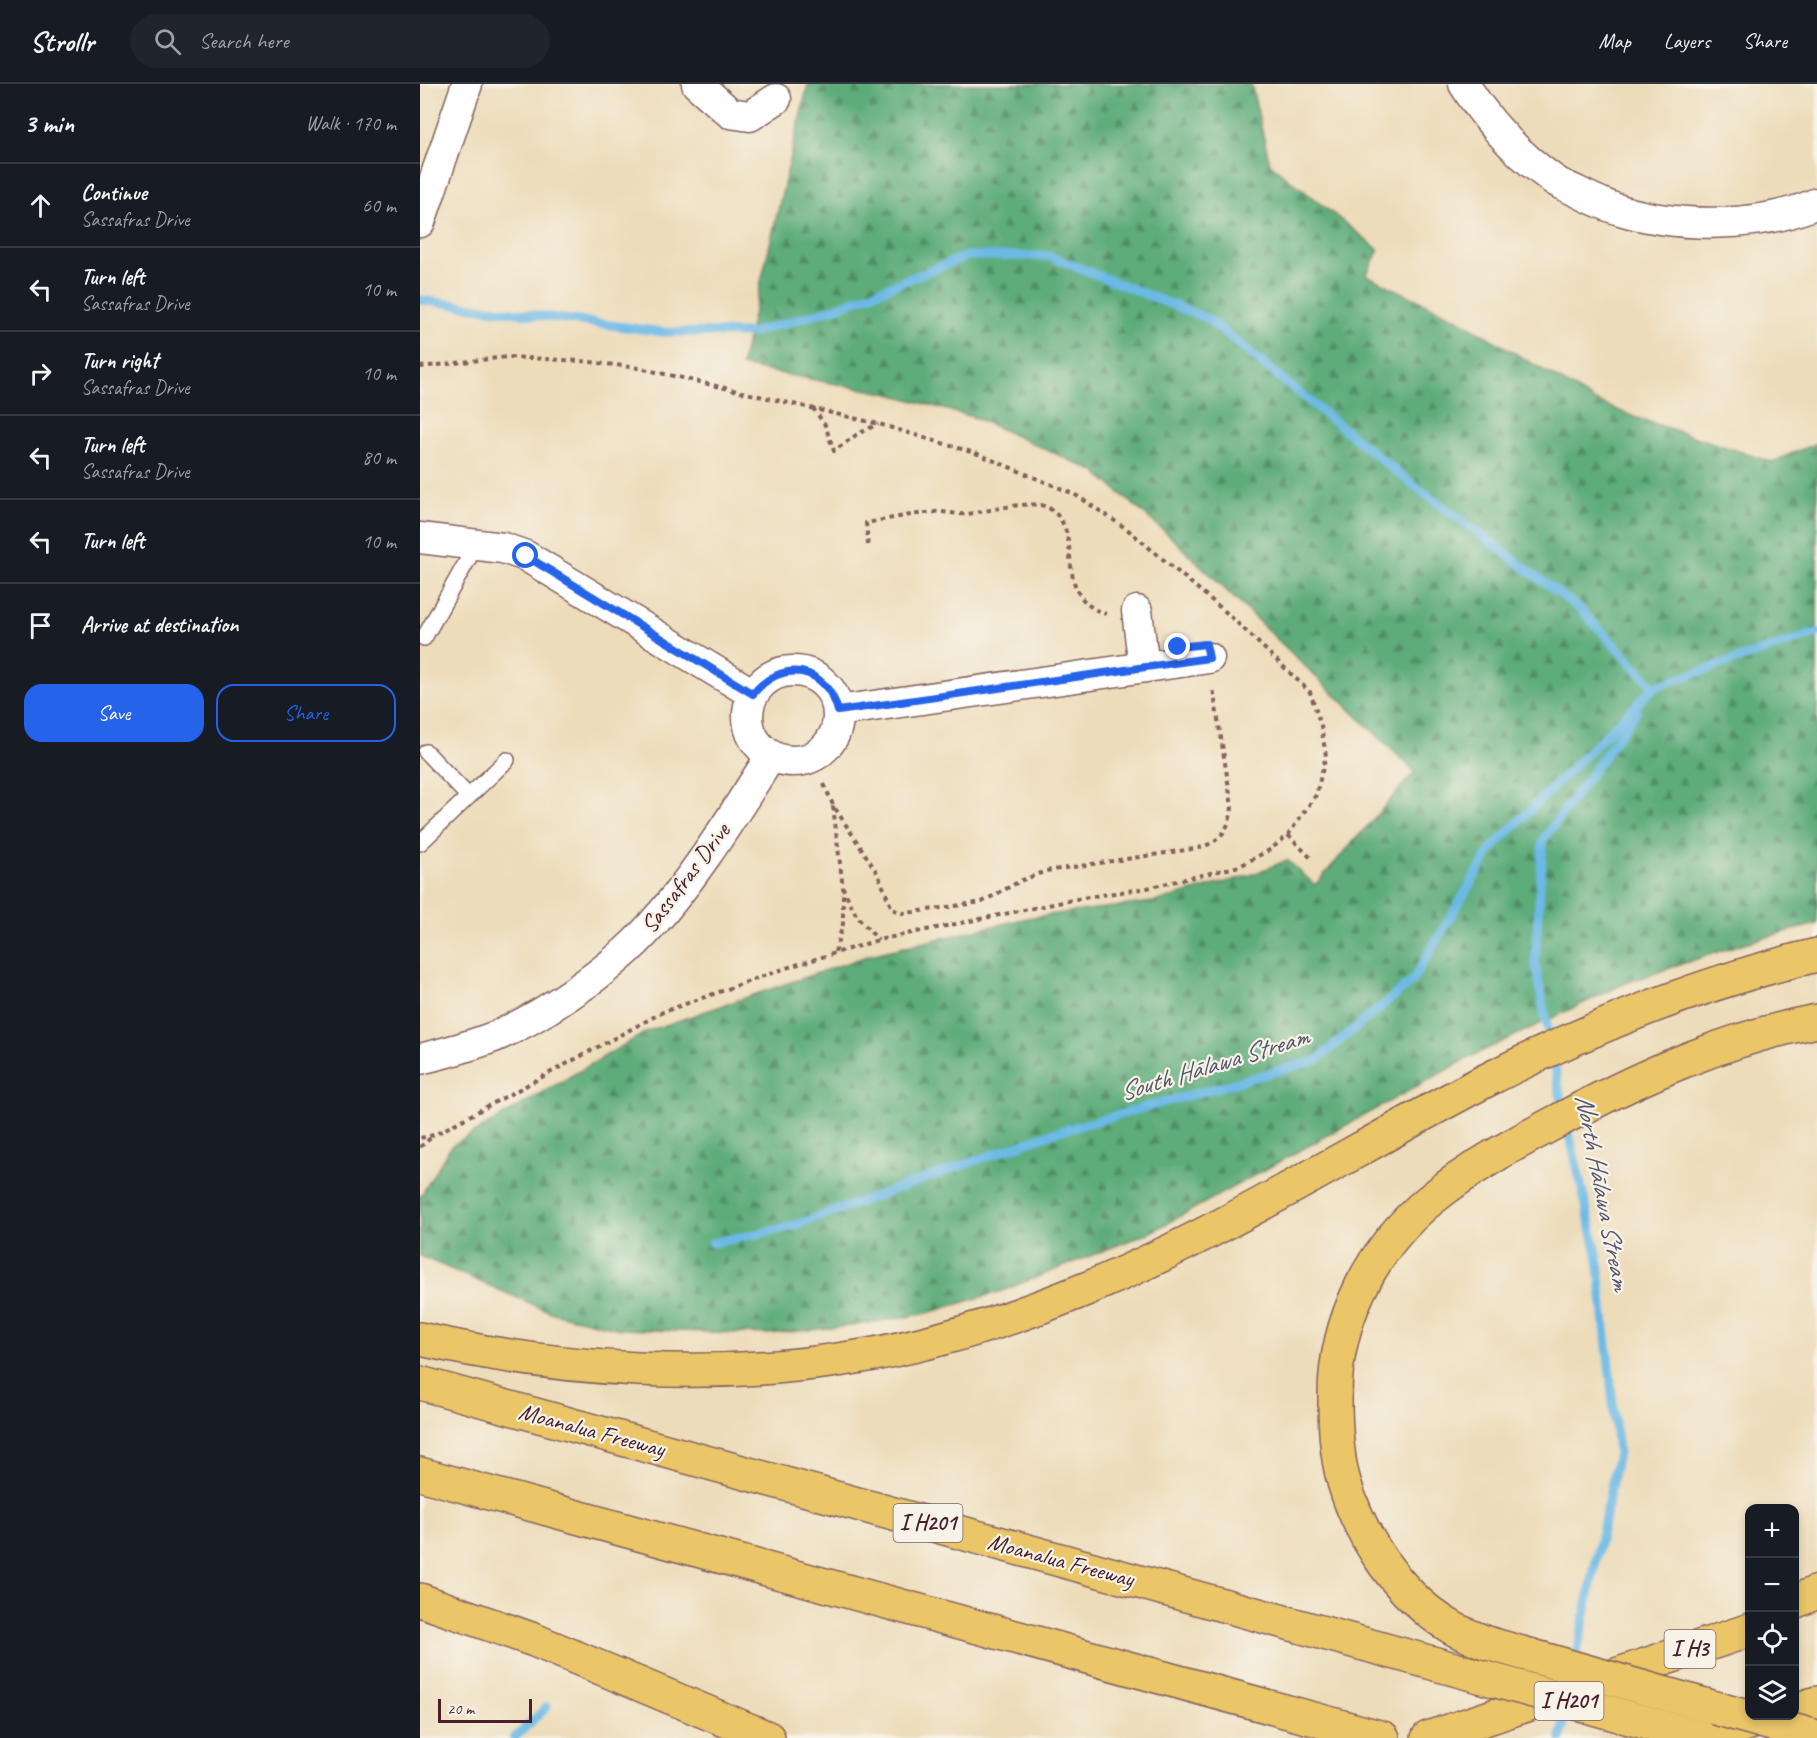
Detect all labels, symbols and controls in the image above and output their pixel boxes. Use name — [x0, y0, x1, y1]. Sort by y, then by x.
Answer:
search box — [130, 14, 550, 68]
text: Strollr — [30, 24, 94, 59]
icon: search — [151, 25, 184, 58]
text: Search here — [199, 27, 289, 55]
text: Map — [1598, 28, 1631, 54]
text: Layers — [1664, 28, 1710, 54]
text: Share — [1743, 28, 1787, 54]
text: 3 min — [24, 107, 74, 140]
text: Walk · 170 m — [306, 111, 396, 136]
text: Continue — [81, 179, 147, 207]
icon: ahead — [24, 189, 57, 222]
text: 60 m — [362, 193, 396, 218]
text: Sassafras Drive — [81, 207, 190, 232]
text: Turn left — [81, 263, 145, 291]
icon: left — [24, 273, 57, 306]
text: 10 m — [362, 277, 396, 302]
text: Sassafras Drive — [81, 291, 190, 316]
text: Turn right — [81, 347, 158, 375]
icon: right — [24, 357, 57, 390]
text: 10 m — [362, 361, 396, 386]
text: Sassafras Drive — [81, 375, 190, 400]
text: Turn left — [81, 431, 145, 459]
icon: left — [24, 441, 57, 474]
text: 80 m — [362, 445, 396, 470]
text: Sassafras Drive — [81, 459, 190, 484]
icon: left — [24, 525, 57, 558]
text: Turn left — [81, 527, 145, 555]
text: 10 m — [362, 529, 396, 554]
route start — [512, 542, 538, 568]
icon: arrive — [24, 609, 57, 642]
text: Arrive at destination — [81, 611, 238, 639]
route end — [1164, 633, 1190, 659]
button: Save — [24, 684, 204, 742]
button: Share — [216, 684, 396, 742]
street label: Sassafras Drive — [634, 815, 738, 939]
water label: South Hālawa Stream — [1115, 1019, 1316, 1108]
water label: North Hālawa Stream — [1568, 1091, 1639, 1296]
street label: Moanalua Freeway — [516, 1396, 670, 1464]
road number: I H201 — [894, 1504, 962, 1542]
map controls — [1745, 1504, 1799, 1720]
button: + — [1745, 1504, 1799, 1558]
street label: Moanalua Freeway — [985, 1526, 1139, 1594]
button: − — [1745, 1558, 1799, 1612]
button: locate — [1745, 1612, 1799, 1666]
road number: I H3 — [1664, 1630, 1716, 1668]
button: layers — [1745, 1666, 1799, 1720]
road number: I H201 — [1534, 1682, 1604, 1720]
scale bar — [438, 1696, 532, 1724]
text: 20 m — [447, 1699, 474, 1719]

